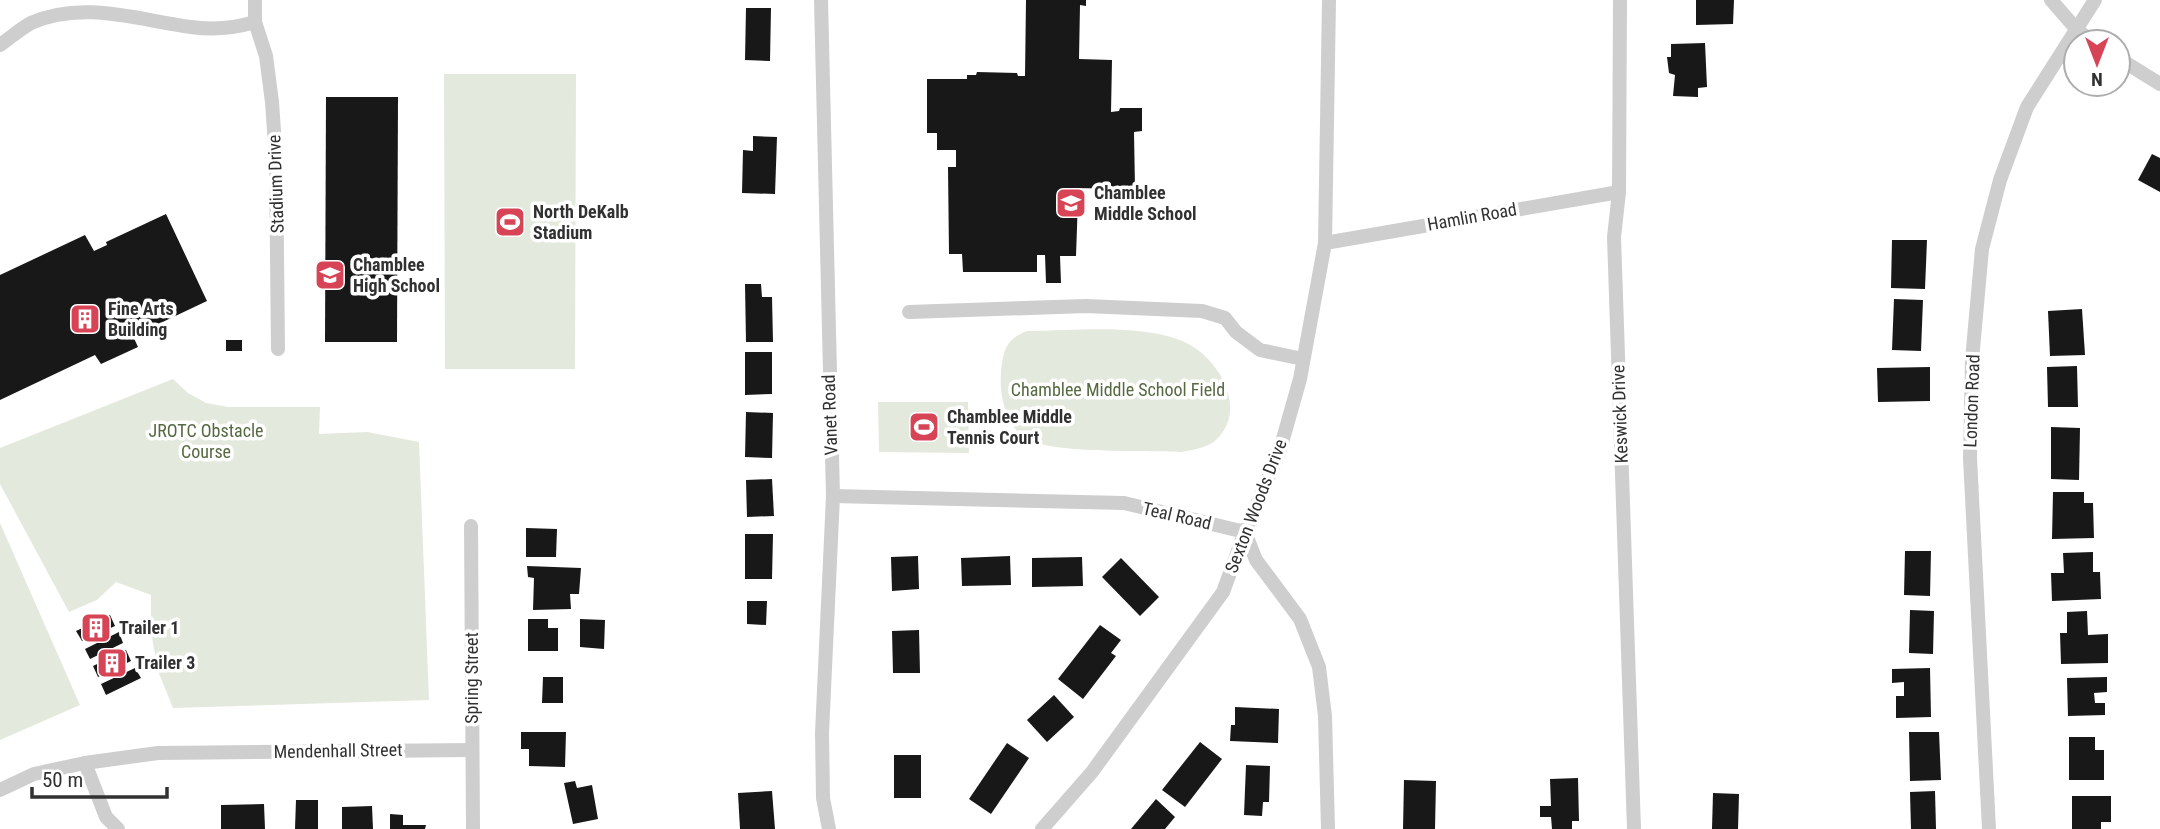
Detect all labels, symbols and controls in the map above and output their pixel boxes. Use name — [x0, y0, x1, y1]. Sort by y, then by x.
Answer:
north arrow — [2062, 28, 2132, 98]
text: N — [2091, 68, 2103, 91]
street label: Stadium Drive — [263, 134, 288, 234]
place label: Chamblee Middle School — [1094, 182, 1197, 224]
school or university icon: Chamblee Middle School — [1054, 186, 1088, 220]
street label: Hamlin Road — [1425, 198, 1518, 235]
place label: North DeKalb Stadium — [533, 201, 629, 243]
sports icon: North DeKalb Stadium — [493, 205, 527, 239]
place label: Chamblee High School — [353, 254, 440, 296]
school or university icon: Chamblee High School — [313, 258, 347, 292]
place label: Fine Arts Building — [108, 298, 174, 340]
building icon: Fine Arts Building — [68, 302, 102, 336]
street label: London Road — [1959, 354, 1984, 448]
street label: Keswick Drive — [1607, 364, 1632, 464]
street label: Vanet Road — [818, 374, 841, 456]
park label: Chamblee Middle School Field — [1011, 379, 1225, 400]
place label: Chamblee Middle Tennis Court — [947, 406, 1072, 448]
sports icon: Chamblee Middle Tennis Court — [907, 410, 941, 444]
park label: JROTC Obstacle Course — [148, 420, 264, 462]
street label: Sexton Woods Drive — [1220, 436, 1291, 576]
street label: Teal Road — [1141, 497, 1214, 534]
building icon: Trailer 1 — [79, 611, 113, 645]
place label: Trailer 1 — [119, 617, 179, 638]
street label: Spring Street — [461, 632, 482, 724]
building icon: Trailer 3 — [95, 646, 129, 680]
place label: Trailer 3 — [135, 652, 195, 673]
street label: Mendenhall Street — [273, 739, 403, 762]
scale bar — [32, 756, 166, 800]
text: 50 m — [42, 768, 83, 792]

